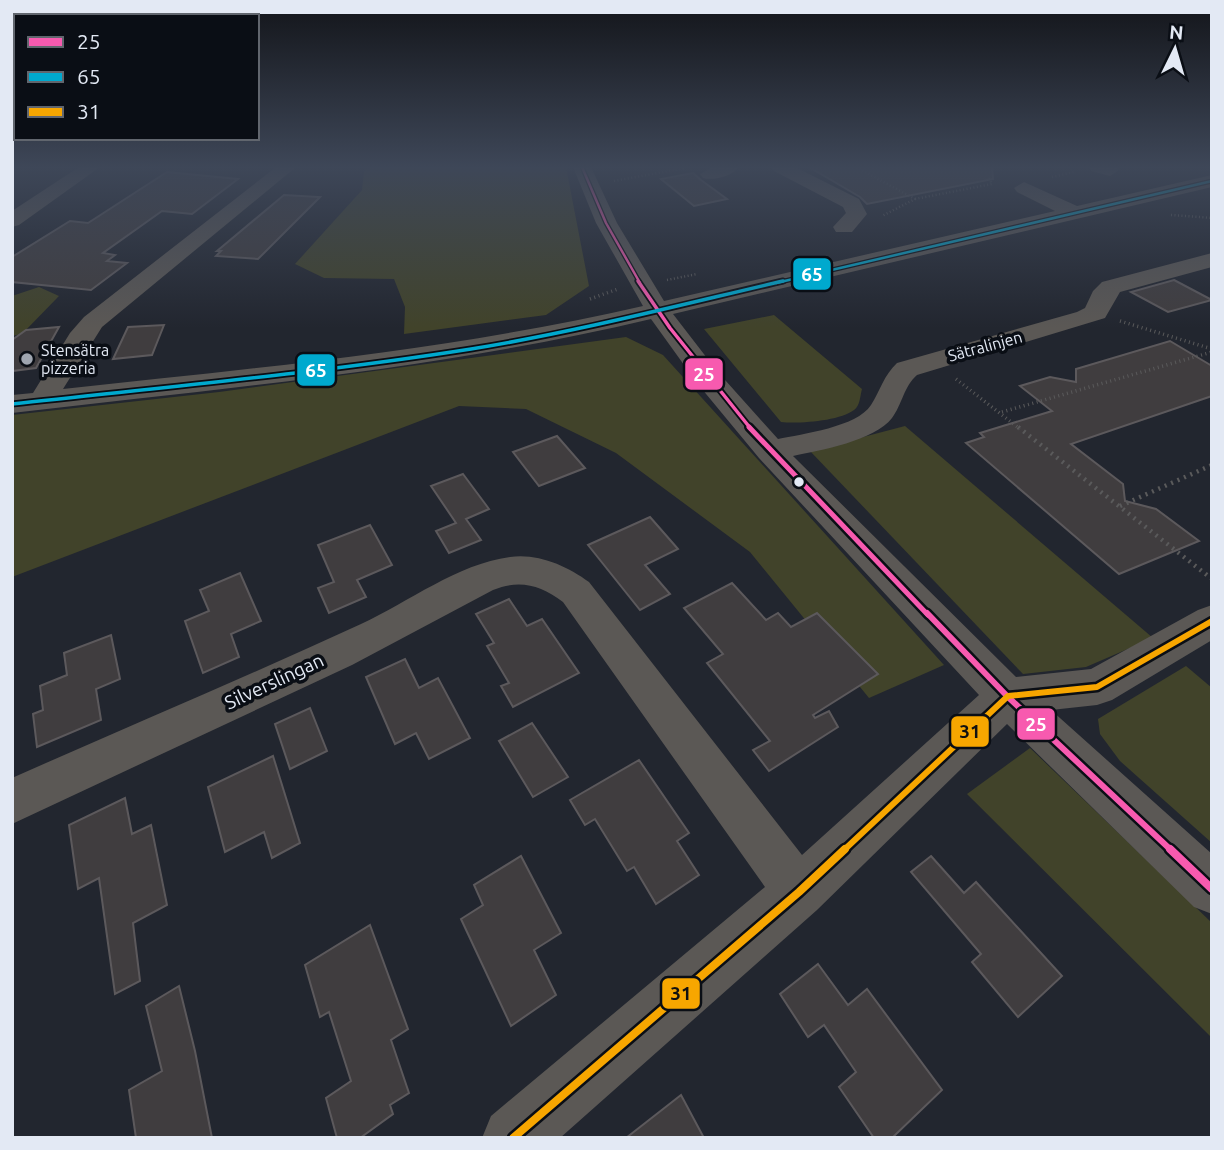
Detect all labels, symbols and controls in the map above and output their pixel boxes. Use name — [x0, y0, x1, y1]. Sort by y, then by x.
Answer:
legend — [14, 14, 259, 140]
north arrow — [1140, 14, 1210, 84]
text: N — [1168, 20, 1185, 44]
text: 25 — [77, 29, 101, 53]
text: 65 — [77, 64, 101, 88]
text: 31 — [77, 99, 101, 123]
line badge: 65 — [792, 257, 832, 291]
text: 65 — [801, 263, 823, 285]
street label: Sätralinjen — [946, 327, 1024, 365]
place label: Stensätra pizzeria — [41, 341, 109, 377]
marker: Stensätra pizzeria — [19, 351, 35, 367]
line badge: 65 — [296, 353, 336, 387]
line badge: 25 — [684, 357, 724, 391]
text: 65 — [305, 359, 327, 381]
text: 25 — [693, 363, 715, 385]
unlabelled marker — [792, 475, 806, 489]
street label: Silverslingan — [221, 648, 327, 714]
line badge: 25 — [1016, 707, 1056, 741]
text: 25 — [1025, 713, 1047, 735]
line badge: 31 — [950, 715, 990, 748]
text: 31 — [959, 720, 981, 742]
line badge: 31 — [661, 977, 701, 1010]
text: 31 — [670, 982, 692, 1004]

